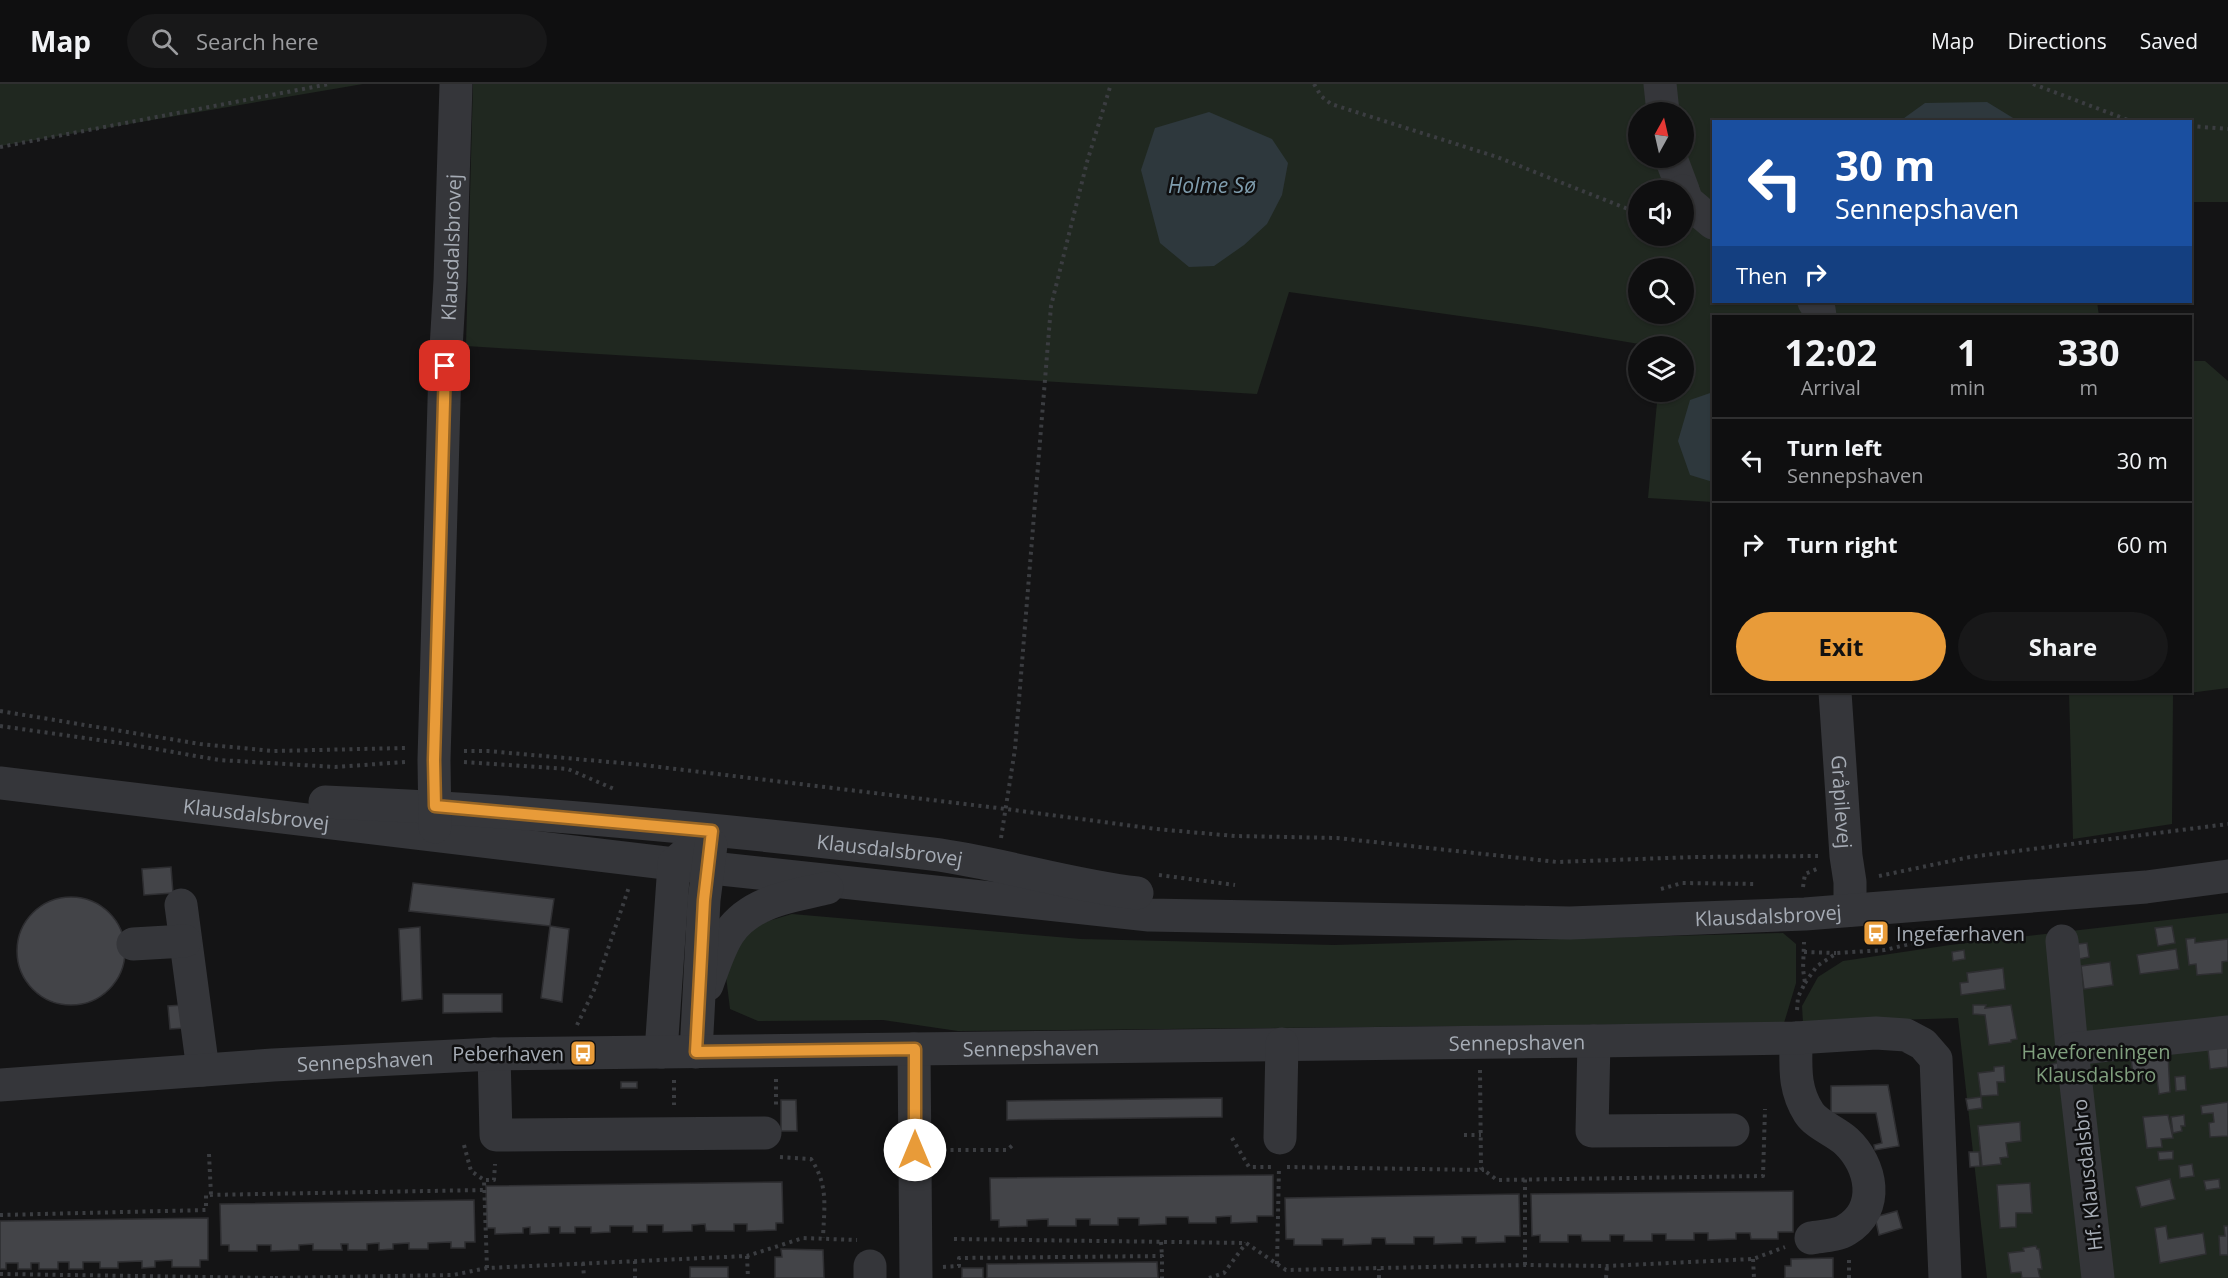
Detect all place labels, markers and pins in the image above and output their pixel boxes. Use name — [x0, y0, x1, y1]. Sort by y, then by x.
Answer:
pin — [419, 340, 470, 391]
bus stop icon: Ingefærhaven — [1861, 918, 1891, 948]
place label: Ingefærhaven — [1896, 920, 2025, 947]
bus stop icon: Peberhaven — [568, 1038, 598, 1068]
place label: Peberhaven — [452, 1040, 564, 1067]

